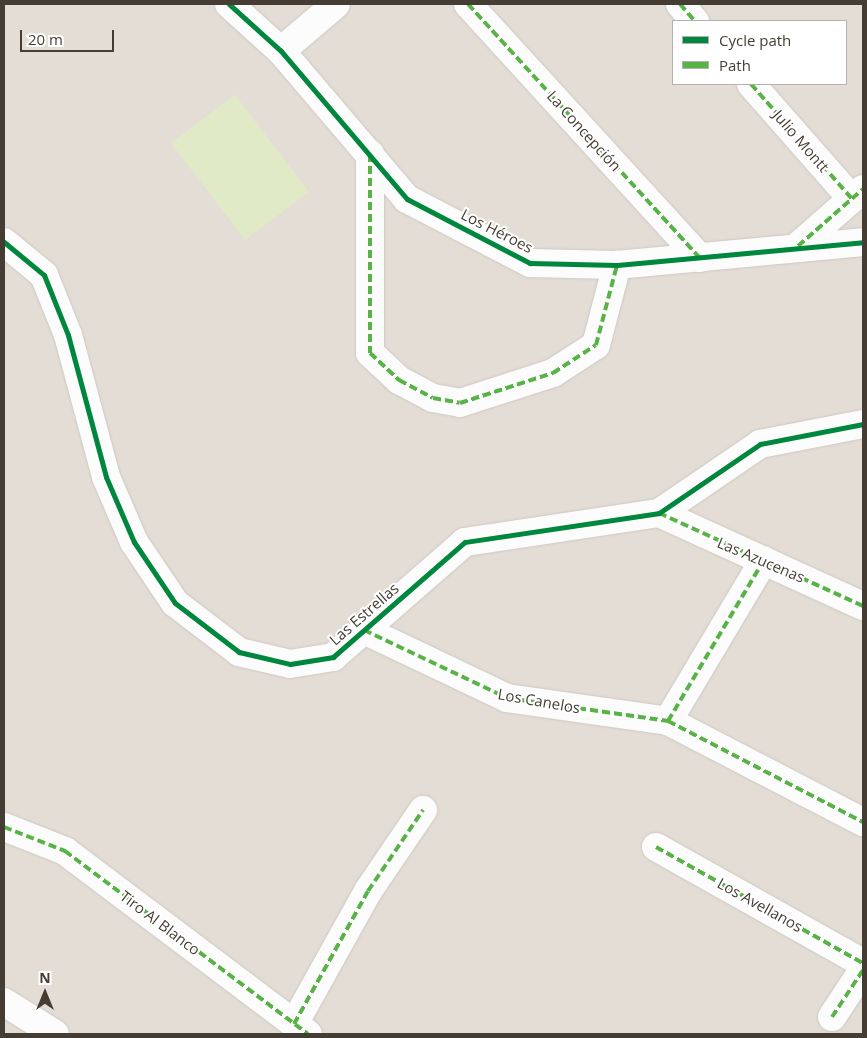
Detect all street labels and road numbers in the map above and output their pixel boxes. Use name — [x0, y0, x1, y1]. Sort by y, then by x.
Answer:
street label: La Concepción — [543, 87, 625, 175]
street label: Julio Montt — [769, 106, 833, 176]
street label: Los Héroes — [458, 205, 536, 257]
street label: Las Azucenas — [715, 534, 807, 586]
street label: Las Estrellas — [326, 579, 402, 649]
street label: Los Canelos — [496, 685, 582, 717]
street label: Los Avellanos — [714, 874, 806, 936]
street label: Tiro Al Blanco — [116, 887, 204, 959]

